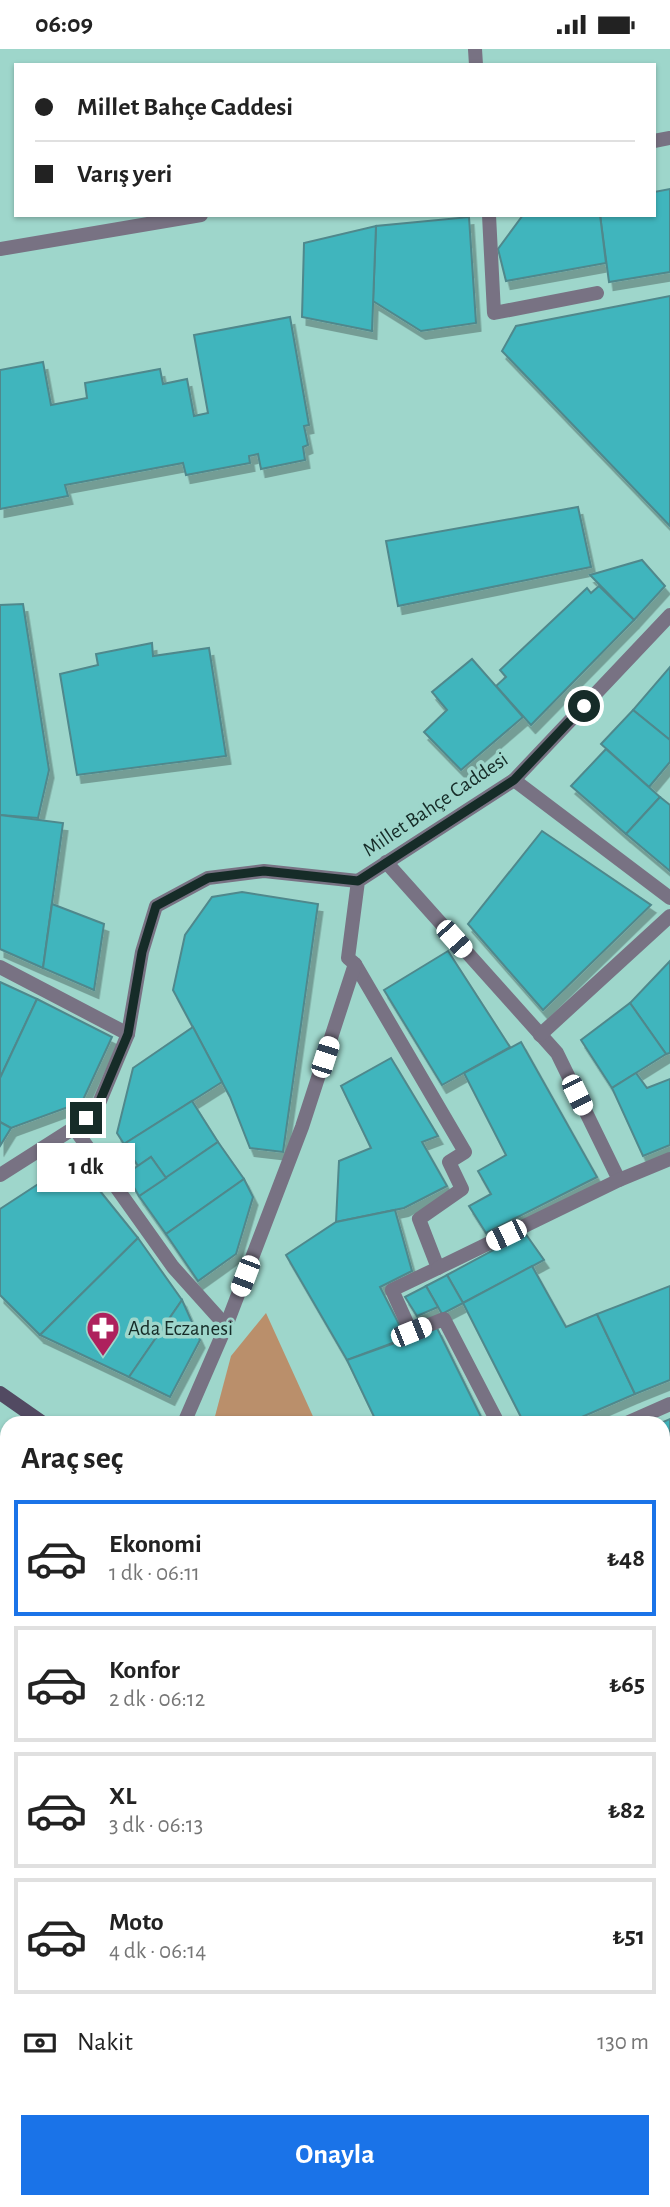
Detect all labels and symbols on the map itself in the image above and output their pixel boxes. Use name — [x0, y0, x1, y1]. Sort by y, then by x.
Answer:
route start — [568, 690, 600, 722]
street label: Millet Bahçe Caddesi — [359, 748, 512, 861]
car — [433, 916, 476, 962]
car — [309, 1034, 342, 1080]
car — [559, 1072, 596, 1118]
route end — [70, 1102, 102, 1134]
callout: 1 dk — [37, 1143, 135, 1191]
car — [483, 1216, 530, 1254]
car — [228, 1253, 263, 1299]
pharmacy icon: Ada Eczanesi — [84, 1309, 122, 1358]
car — [388, 1314, 435, 1350]
place label: Ada Eczanesi — [128, 1318, 233, 1339]

